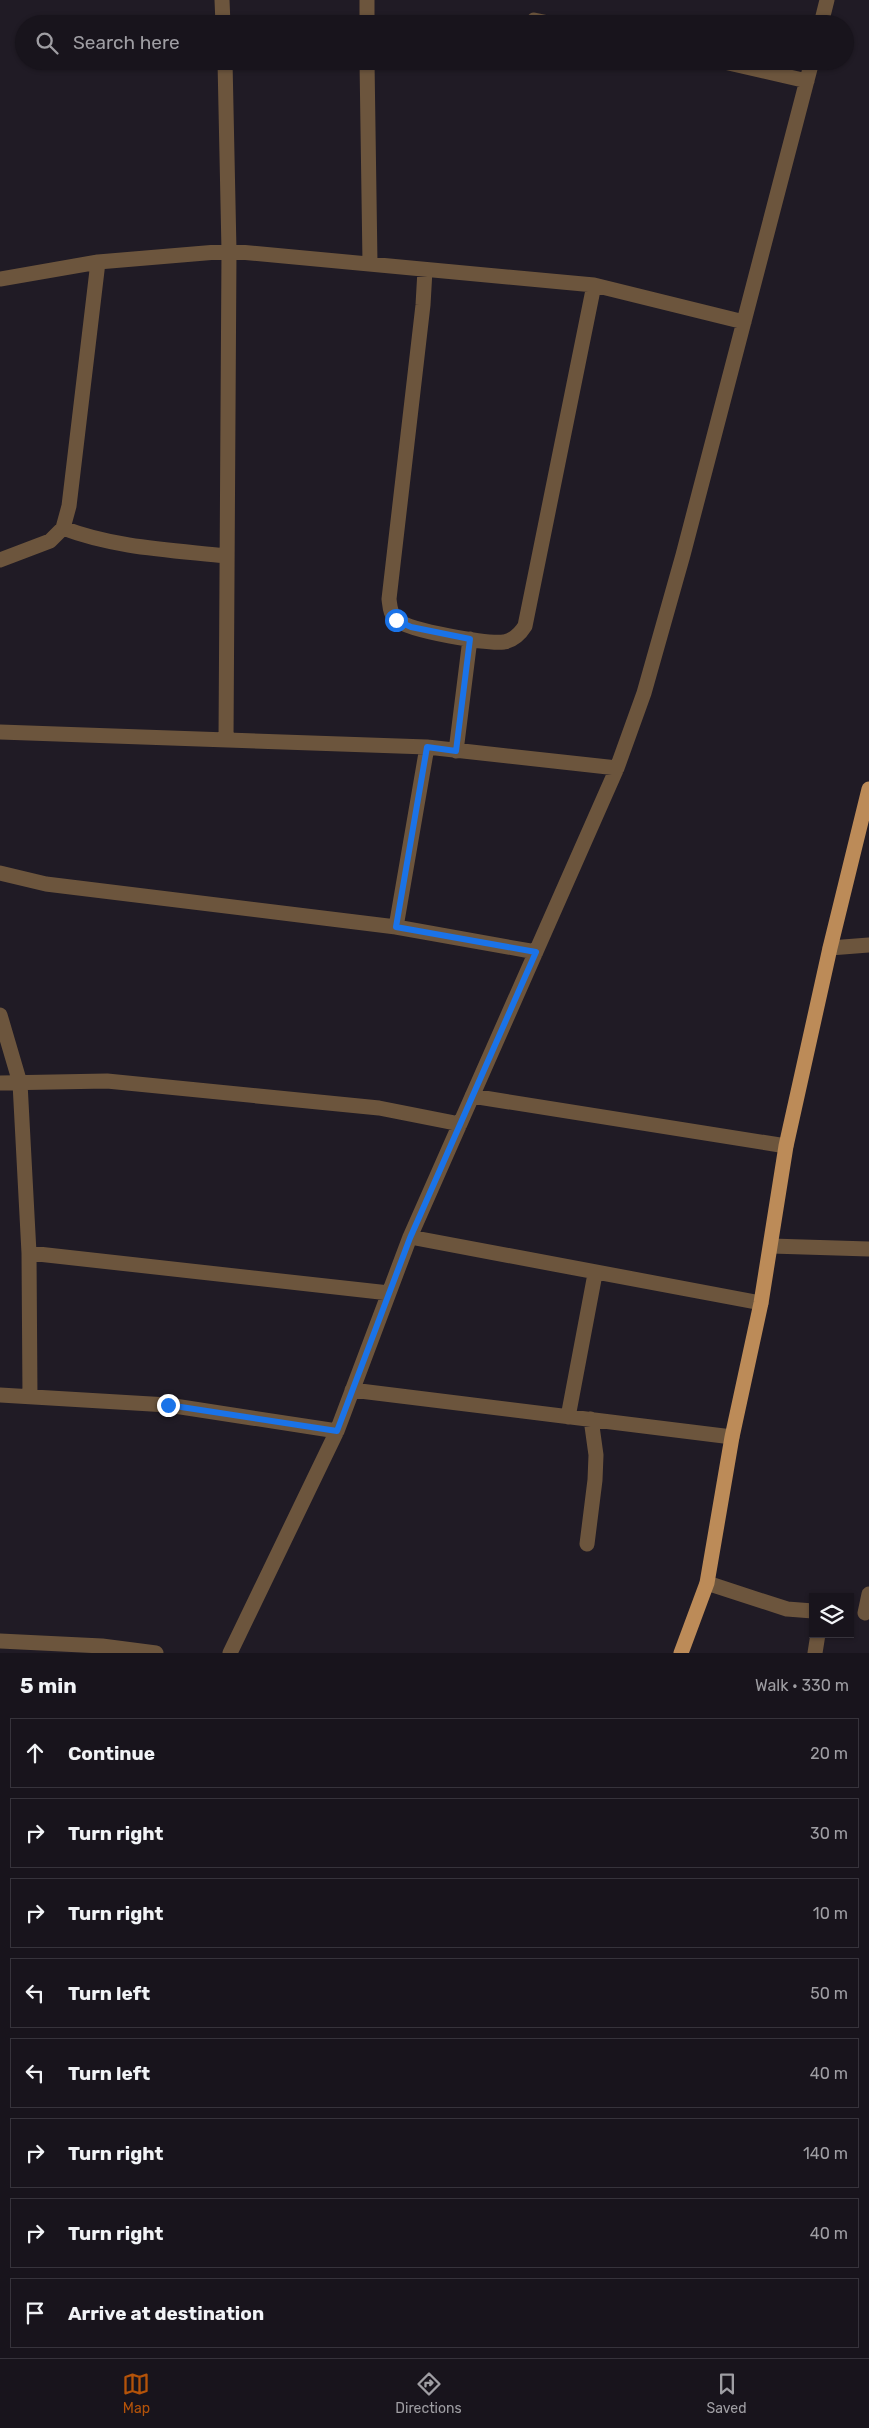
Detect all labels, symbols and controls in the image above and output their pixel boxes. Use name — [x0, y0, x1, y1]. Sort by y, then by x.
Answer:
search box — [15, 15, 854, 70]
icon: search — [33, 29, 61, 57]
text: Search here — [73, 31, 180, 54]
route start — [385, 609, 408, 632]
route end — [157, 1394, 180, 1417]
map controls — [809, 1593, 854, 1638]
button: layers — [809, 1593, 854, 1638]
text: 5 min — [20, 1673, 77, 1698]
text: Walk · 330 m — [755, 1676, 849, 1695]
icon: ahead — [21, 1739, 49, 1767]
text: Continue — [68, 1742, 155, 1765]
text: 20 m — [810, 1744, 848, 1763]
icon: right — [21, 1819, 49, 1847]
text: Turn right — [68, 1822, 163, 1845]
text: 30 m — [810, 1824, 848, 1843]
icon: right — [21, 1899, 49, 1927]
text: Turn right — [68, 1902, 163, 1925]
text: 10 m — [813, 1904, 848, 1923]
icon: left — [21, 1979, 49, 2007]
text: Turn left — [68, 1982, 150, 2005]
text: 50 m — [810, 1984, 848, 2003]
icon: left — [21, 2059, 49, 2087]
text: Turn left — [68, 2062, 150, 2085]
text: 40 m — [810, 2064, 848, 2083]
icon: right — [21, 2139, 49, 2167]
text: Turn right — [68, 2142, 163, 2165]
text: 140 m — [803, 2144, 848, 2163]
icon: right — [21, 2219, 49, 2247]
text: Turn right — [68, 2222, 163, 2245]
text: 40 m — [810, 2224, 848, 2243]
icon: arrive — [21, 2299, 49, 2327]
text: Arrive at destination — [68, 2302, 264, 2325]
tab: Map — [122, 2370, 150, 2417]
tab: Directions — [395, 2370, 462, 2417]
tab: Saved — [707, 2370, 747, 2417]

